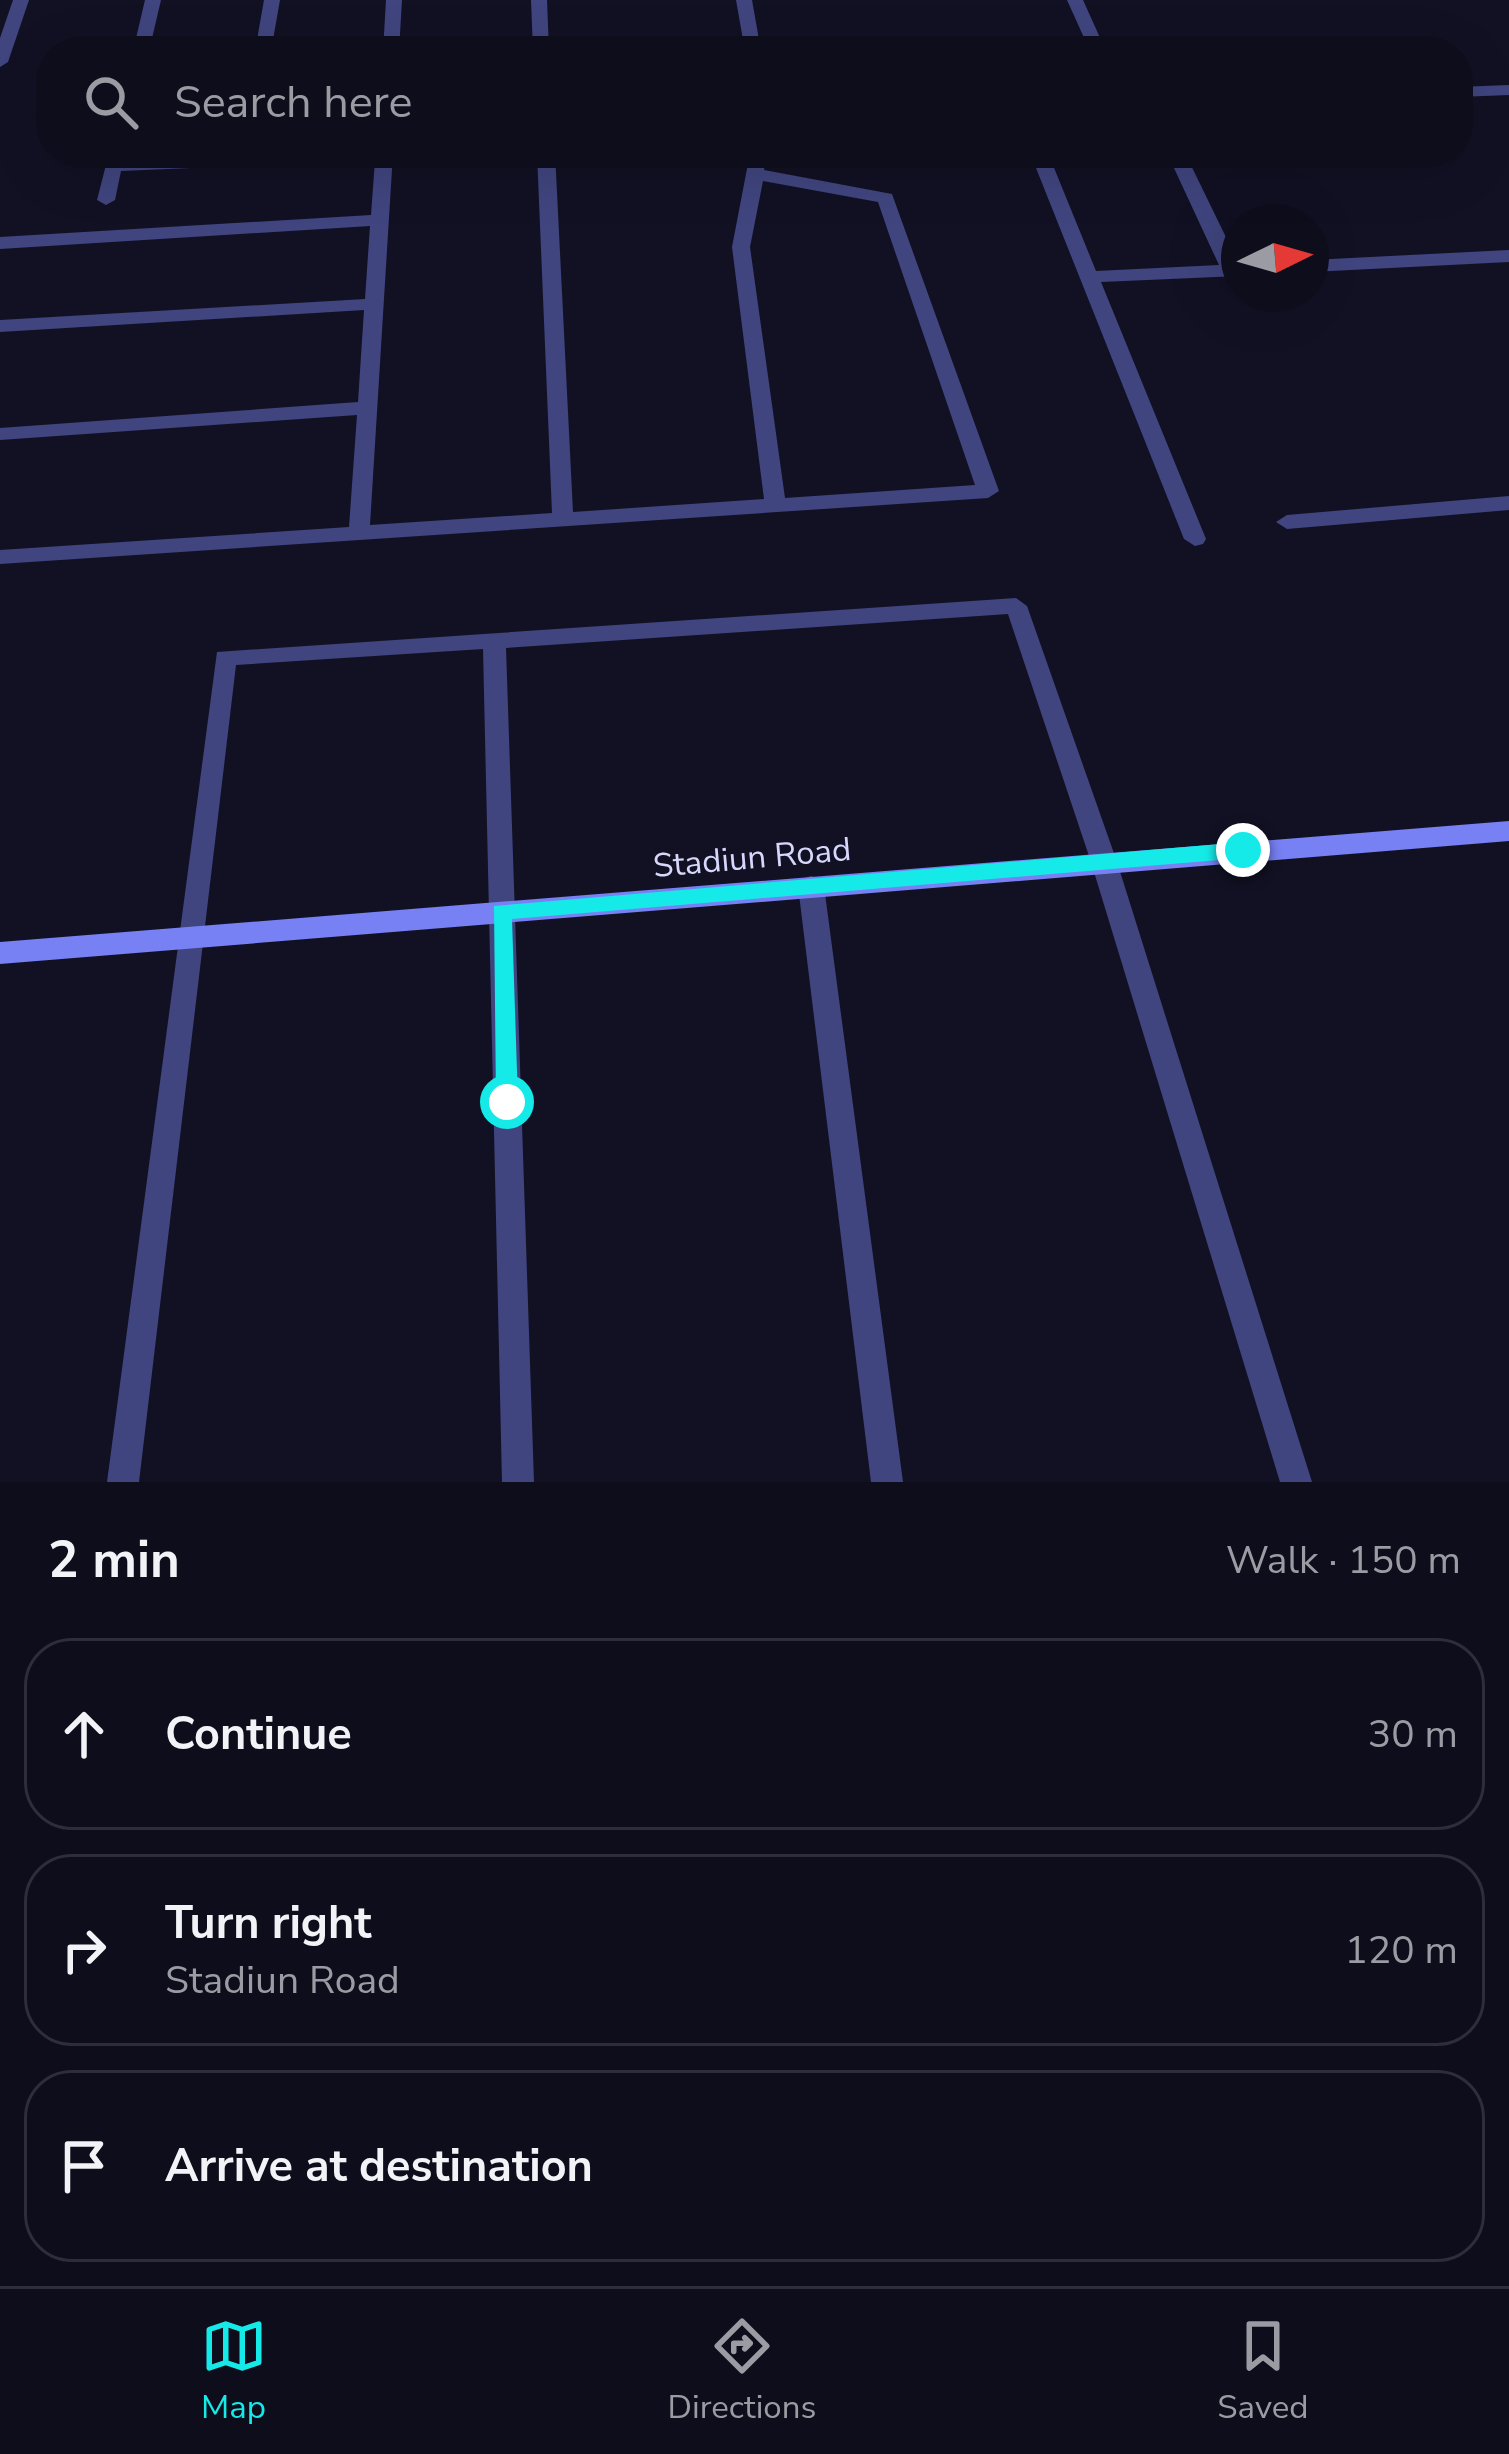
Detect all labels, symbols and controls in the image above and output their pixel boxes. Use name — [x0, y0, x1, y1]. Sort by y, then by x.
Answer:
search box — [36, 36, 1473, 168]
icon: search — [78, 69, 144, 135]
text: Search here — [174, 72, 413, 133]
north arrow — [1221, 204, 1329, 312]
route end — [1216, 823, 1270, 877]
street label: Stadiun Road — [651, 827, 853, 889]
route start — [480, 1075, 534, 1129]
text: 2 min — [48, 1525, 180, 1595]
text: Walk · 150 m — [1226, 1534, 1461, 1587]
icon: ahead — [51, 1701, 117, 1767]
text: Continue — [165, 1704, 352, 1765]
text: 30 m — [1368, 1708, 1458, 1761]
text: Turn right — [165, 1893, 372, 1954]
icon: right — [51, 1917, 117, 1983]
text: 120 m — [1344, 1924, 1458, 1977]
text: Stadiun Road — [165, 1954, 400, 2007]
icon: arrive — [51, 2133, 117, 2199]
text: Arrive at destination — [165, 2136, 593, 2197]
tab: Map — [201, 2313, 267, 2430]
tab: Directions — [668, 2313, 816, 2430]
tab: Saved — [1217, 2313, 1308, 2430]

